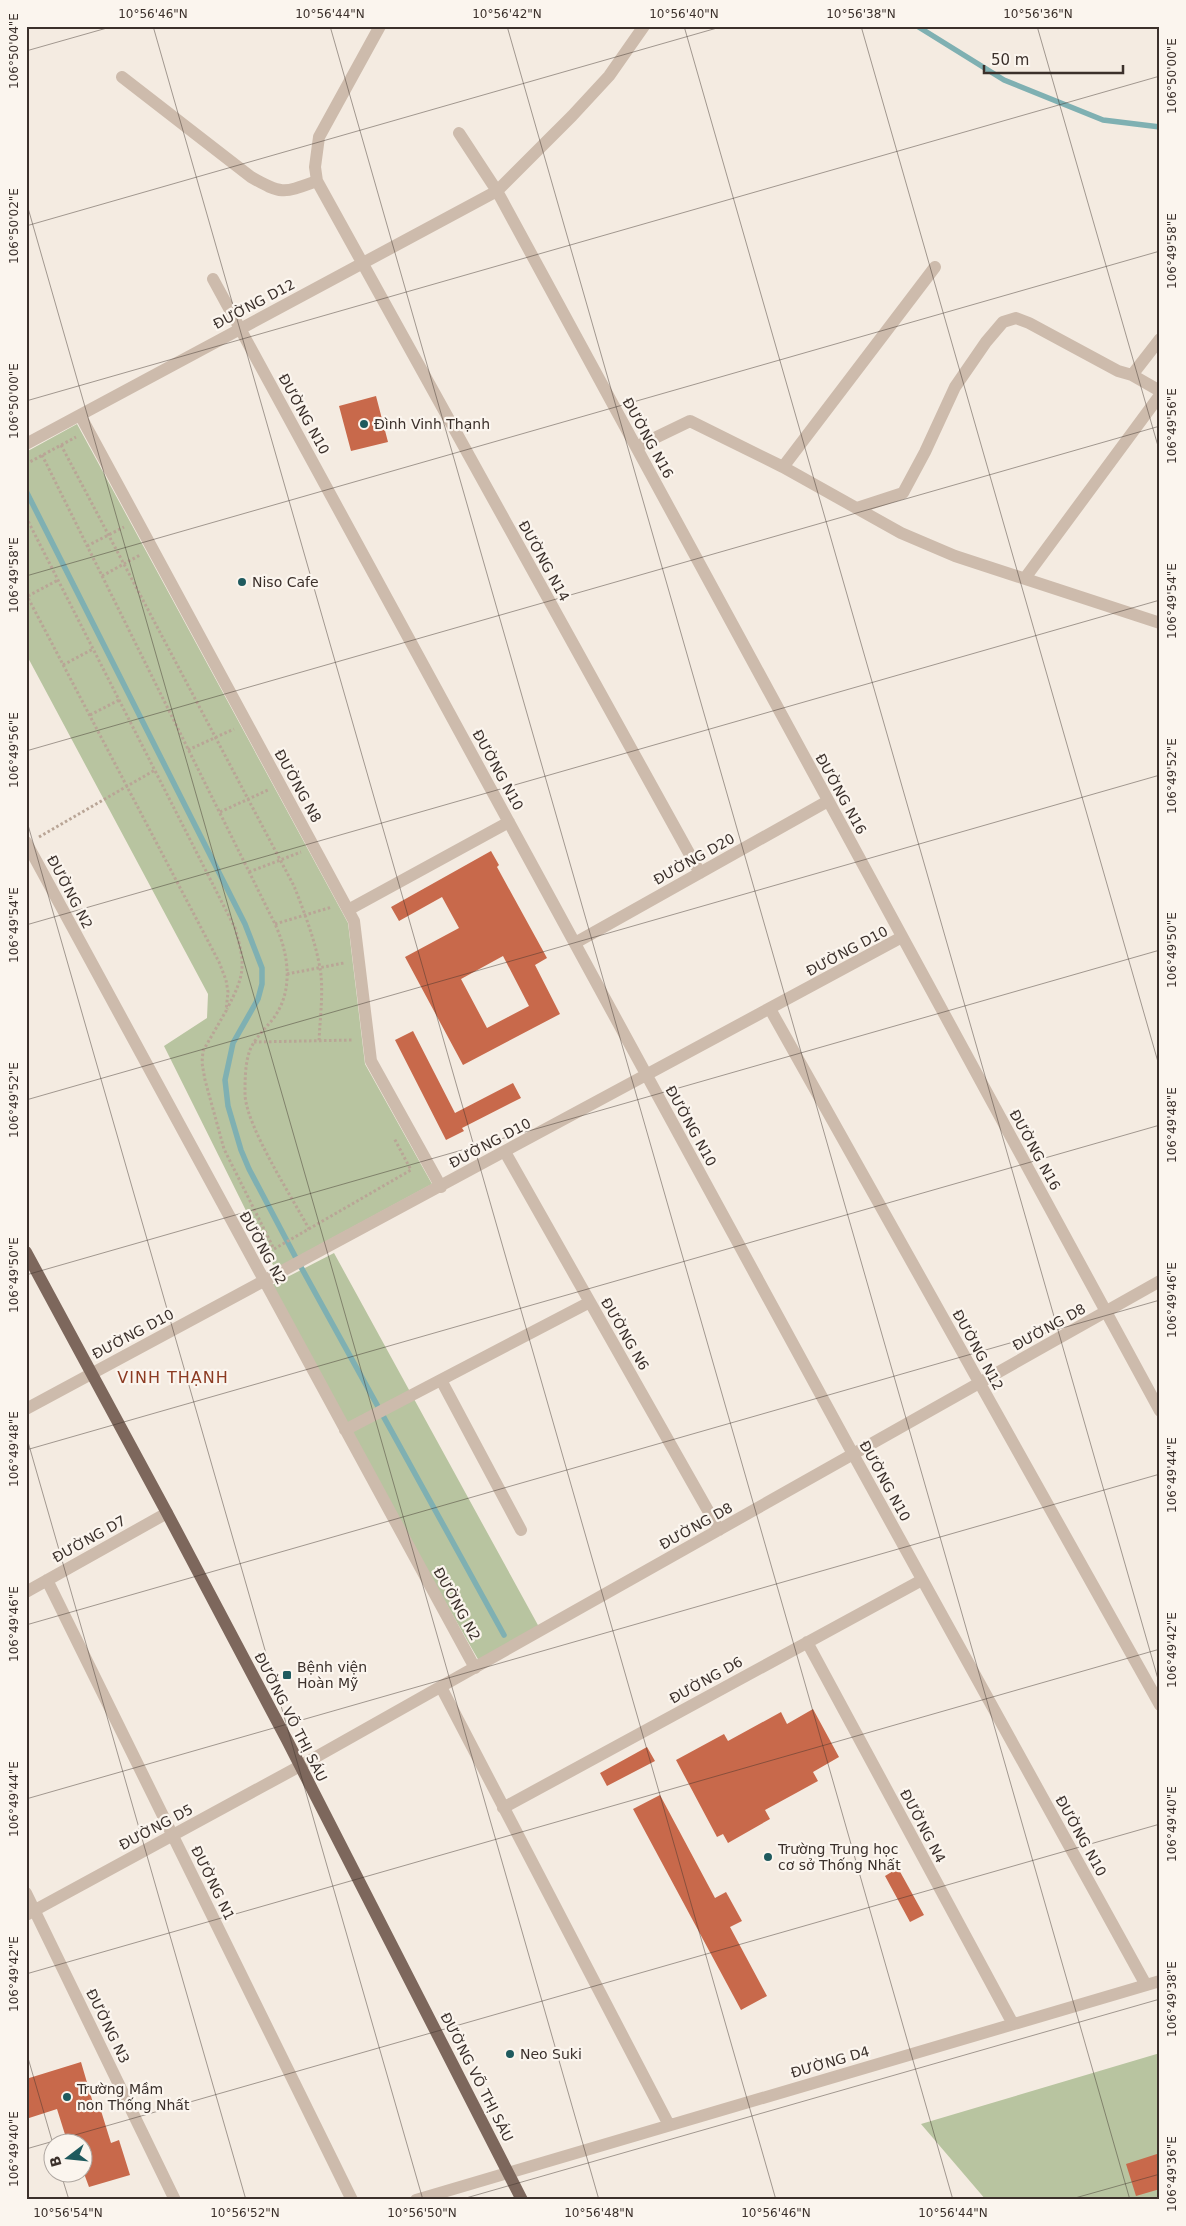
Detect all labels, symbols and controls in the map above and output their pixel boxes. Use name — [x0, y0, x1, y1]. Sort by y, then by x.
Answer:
text: 10°56'46"N — [118, 7, 188, 21]
text: 10°56'44"N — [295, 7, 365, 21]
text: 10°56'42"N — [472, 7, 542, 21]
text: 10°56'40"N — [649, 7, 719, 21]
text: 10°56'38"N — [826, 7, 896, 21]
text: 10°56'36"N — [1003, 7, 1073, 21]
text: 106°50'04"E — [7, 13, 21, 89]
text: 106°50'00"E — [1165, 38, 1179, 114]
scale bar — [984, 42, 1122, 74]
text: 50 m — [991, 51, 1029, 69]
text: 106°50'02"E — [7, 188, 21, 264]
text: 106°49'58"E — [1165, 213, 1179, 289]
street label: ĐƯỜNG D12 — [210, 275, 297, 332]
text: 106°50'00"E — [7, 363, 21, 439]
street label: ĐƯỜNG N10 — [275, 370, 334, 457]
text: 106°49'56"E — [1165, 388, 1179, 464]
street label: ĐƯỜNG N16 — [619, 394, 678, 481]
place label: Đình Vinh Thạnh — [374, 416, 490, 432]
marker: Đình Vinh Thạnh — [358, 418, 370, 430]
street label: ĐƯỜNG N14 — [515, 517, 574, 604]
text: 106°49'58"E — [7, 537, 21, 613]
text: 106°49'54"E — [1165, 563, 1179, 639]
place label: Niso Cafe — [252, 574, 319, 590]
marker: Niso Cafe — [236, 576, 248, 588]
text: 106°49'56"E — [7, 712, 21, 788]
street label: ĐƯỜNG N10 — [469, 726, 528, 813]
text: 106°49'52"E — [1165, 738, 1179, 814]
street label: ĐƯỜNG N8 — [271, 746, 325, 825]
street label: ĐƯỜNG N16 — [812, 750, 871, 837]
street label: ĐƯỜNG D20 — [650, 829, 737, 888]
street label: ĐƯỜNG N2 — [44, 852, 97, 931]
text: 106°49'54"E — [7, 887, 21, 963]
text: 106°49'50"E — [1165, 912, 1179, 988]
street label: ĐƯỜNG D10 — [803, 922, 890, 979]
text: 106°49'52"E — [7, 1062, 21, 1138]
street label: ĐƯỜNG N10 — [662, 1082, 721, 1169]
text: 106°49'48"E — [1165, 1087, 1179, 1163]
street label: ĐƯỜNG N16 — [1006, 1106, 1065, 1193]
street label: ĐƯỜNG D10 — [446, 1114, 533, 1171]
street label: ĐƯỜNG N2 — [236, 1208, 290, 1287]
text: 106°49'50"E — [7, 1237, 21, 1313]
text: 106°49'46"E — [1165, 1262, 1179, 1338]
street label: ĐƯỜNG N6 — [598, 1295, 653, 1373]
street label: ĐƯỜNG D8 — [1009, 1299, 1088, 1354]
street label: ĐƯỜNG D10 — [89, 1305, 176, 1362]
street label: ĐƯỜNG N12 — [949, 1306, 1008, 1393]
district label: VINH THẠNH — [117, 1368, 229, 1387]
text: 106°49'48"E — [7, 1411, 21, 1487]
street label: ĐƯỜNG N10 — [856, 1437, 915, 1524]
text: 106°49'44"E — [1165, 1437, 1179, 1513]
street label: ĐƯỜNG D8 — [656, 1498, 735, 1553]
street label: ĐƯỜNG D7 — [49, 1511, 128, 1566]
street label: ĐƯỜNG N2 — [430, 1564, 484, 1643]
text: 106°49'46"E — [7, 1586, 21, 1662]
text: 106°49'42"E — [1165, 1612, 1179, 1688]
street label: ĐƯỜNG VÕ THỊ SÁU — [251, 1649, 331, 1784]
street label: ĐƯỜNG D6 — [666, 1652, 745, 1707]
place label: Bệnh viện Hoàn Mỹ — [297, 1659, 367, 1691]
marker: Bệnh viện Hoàn Mỹ — [281, 1669, 293, 1681]
text: 106°49'44"E — [7, 1761, 21, 1837]
street label: ĐƯỜNG N4 — [897, 1786, 950, 1866]
text: 106°49'40"E — [1165, 1786, 1179, 1862]
street label: ĐƯỜNG N10 — [1052, 1792, 1111, 1879]
street label: ĐƯỜNG D5 — [116, 1800, 196, 1853]
place label: Trường Trung học cơ sở Thống Nhất — [777, 1841, 901, 1873]
street label: ĐƯỜNG N1 — [188, 1843, 239, 1923]
marker: Trường Trung học cơ sở Thống Nhất — [762, 1851, 774, 1863]
text: 106°49'42"E — [7, 1936, 21, 2012]
text: 106°49'38"E — [1165, 1961, 1179, 2037]
street label: ĐƯỜNG N3 — [83, 1986, 134, 2066]
street label: ĐƯỜNG VÕ THỊ SÁU — [437, 2009, 517, 2144]
street label: ĐƯỜNG D4 — [789, 2042, 871, 2081]
place label: Neo Suki — [520, 2046, 582, 2062]
marker: Neo Suki — [504, 2048, 516, 2060]
place label: Trường Mầm non Thống Nhất — [76, 2081, 190, 2113]
marker: Trường Mầm non Thống Nhất — [61, 2091, 73, 2103]
text: 106°49'40"E — [7, 2111, 21, 2187]
north arrow — [42, 2134, 92, 2184]
text: 106°49'36"E — [1165, 2136, 1179, 2212]
text: B — [46, 2154, 65, 2169]
text: 10°56'54"N — [33, 2206, 103, 2220]
text: 10°56'52"N — [210, 2206, 280, 2220]
text: 10°56'50"N — [387, 2206, 457, 2220]
text: 10°56'48"N — [564, 2206, 634, 2220]
text: 10°56'46"N — [741, 2206, 811, 2220]
text: 10°56'44"N — [918, 2206, 988, 2220]

